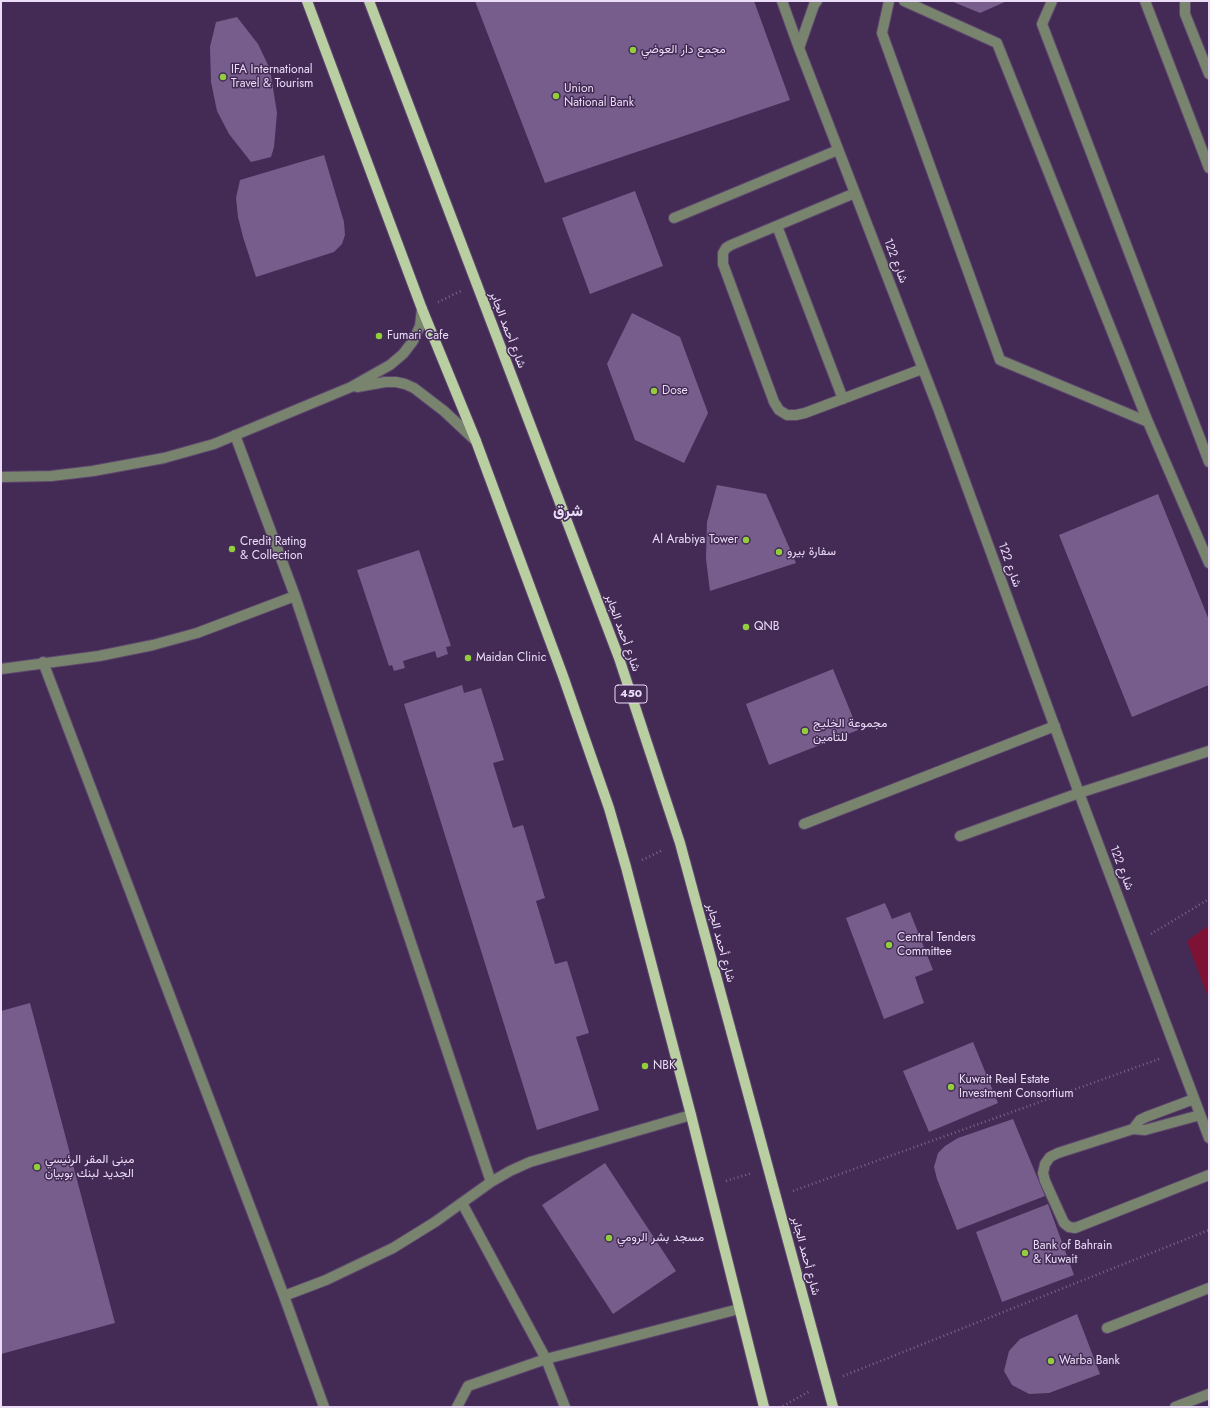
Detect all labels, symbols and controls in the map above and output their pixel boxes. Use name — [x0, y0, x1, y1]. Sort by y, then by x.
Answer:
place label: مجمع دار العوضي — [641, 43, 726, 57]
marker: مجمع دار العوضي — [628, 45, 638, 55]
place label: IFA International Travel & Tourism — [231, 63, 313, 91]
marker: IFA International Travel & Tourism — [218, 72, 228, 82]
place label: Union National Bank — [564, 82, 634, 110]
marker: Union National Bank — [551, 91, 561, 101]
street label: شارع 122 — [880, 237, 910, 285]
street label: شارع أحمد الجابر — [486, 290, 528, 370]
place label: Fumari Cafe — [387, 329, 449, 343]
marker: Fumari Cafe — [374, 331, 384, 341]
place label: Dose — [662, 384, 688, 398]
marker: Dose — [649, 386, 659, 396]
district label: شرق — [553, 502, 583, 522]
place label: Al Arabiya Tower — [652, 533, 738, 547]
place label: Credit Rating & Collection — [240, 535, 306, 563]
marker: Al Arabiya Tower — [741, 535, 751, 545]
street label: شارع 122 — [994, 541, 1024, 589]
marker: Credit Rating & Collection — [227, 544, 237, 554]
place label: سفارة بيرو — [787, 545, 836, 559]
marker: سفارة بيرو — [774, 547, 784, 557]
street label: شارع أحمد الجابر — [601, 592, 643, 674]
place label: QNB — [754, 620, 779, 634]
marker: QNB — [741, 622, 751, 632]
place label: Maidan Clinic — [476, 651, 546, 665]
marker: Maidan Clinic — [463, 653, 473, 663]
road number: 450 — [615, 685, 647, 703]
place label: مجموعة الخليج للتأمين — [813, 717, 887, 745]
marker: مجموعة الخليج للتأمين — [800, 726, 810, 736]
street label: شارع 122 — [1106, 844, 1136, 892]
street label: شارع أحمد الجابر — [703, 902, 737, 984]
place label: Central Tenders Committee — [897, 931, 976, 959]
marker: Central Tenders Committee — [884, 940, 894, 950]
place label: NBK — [653, 1059, 676, 1073]
marker: NBK — [640, 1061, 650, 1071]
place label: Kuwait Real Estate Investment Consortium — [959, 1073, 1074, 1101]
marker: Kuwait Real Estate Investment Consortium — [946, 1082, 956, 1092]
place label: مبنى المقر الرئيسي الجديد لبنك بوبيان — [45, 1153, 134, 1181]
marker: مبنى المقر الرئيسي الجديد لبنك بوبيان — [32, 1162, 42, 1172]
street label: شارع أحمد الجابر — [788, 1215, 822, 1297]
place label: مسجد بشر الرومي — [617, 1231, 704, 1245]
marker: مسجد بشر الرومي — [604, 1233, 614, 1243]
place label: Bank of Bahrain & Kuwait — [1033, 1239, 1112, 1267]
marker: Bank of Bahrain & Kuwait — [1020, 1248, 1030, 1258]
place label: Warba Bank — [1059, 1354, 1120, 1368]
marker: Warba Bank — [1046, 1356, 1056, 1366]

